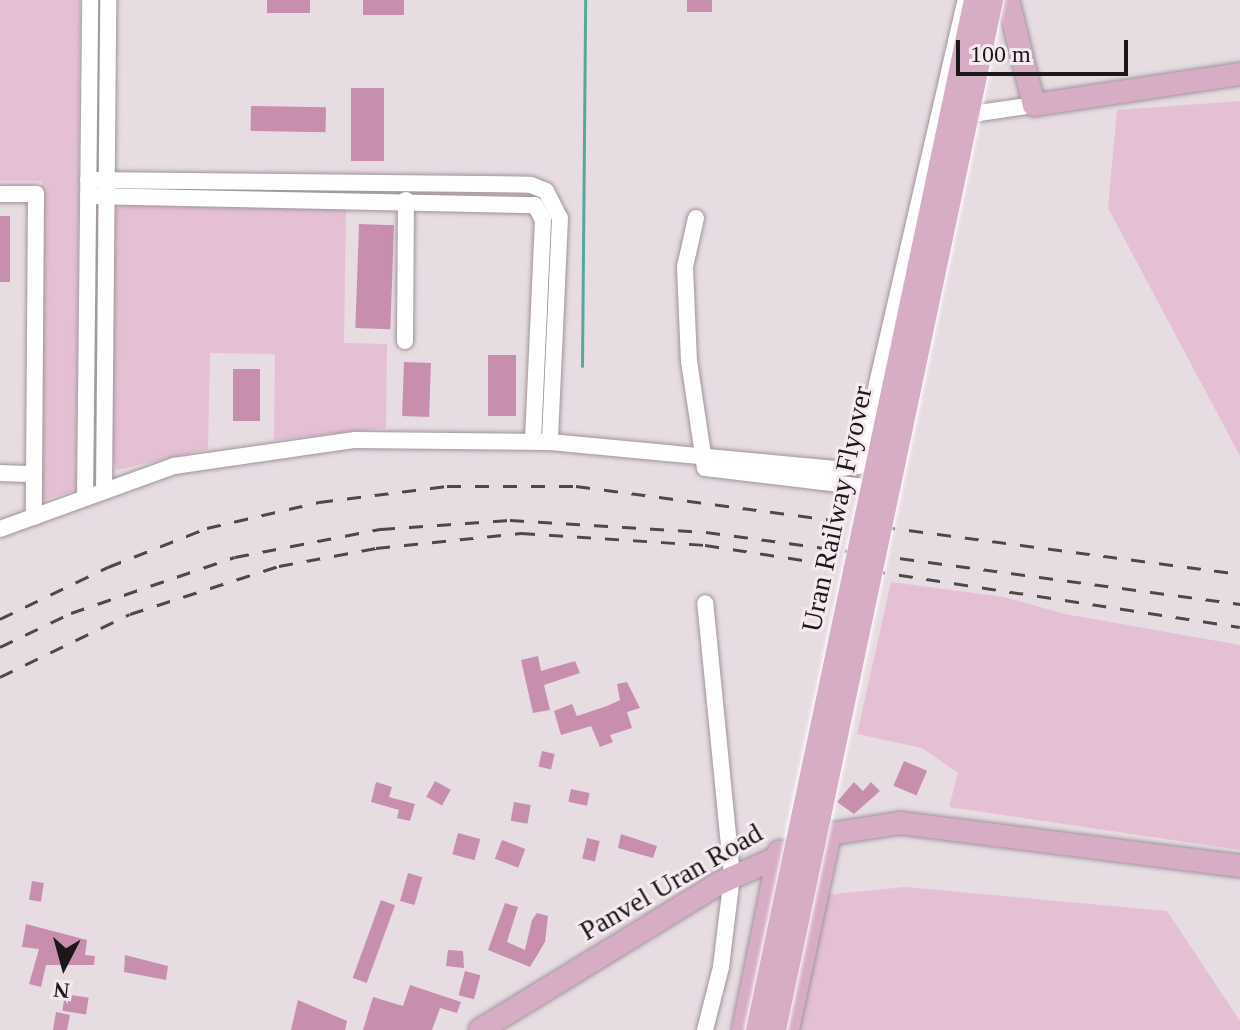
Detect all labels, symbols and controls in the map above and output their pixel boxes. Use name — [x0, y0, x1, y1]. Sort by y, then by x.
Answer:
scale bar — [960, 24, 1132, 74]
text: 100 m — [970, 41, 1031, 67]
street label: Uran Railway Flyover — [795, 383, 879, 635]
street label: Panvel Uran Road — [574, 816, 768, 948]
north arrow — [24, 926, 104, 1006]
text: N — [52, 977, 71, 1004]

